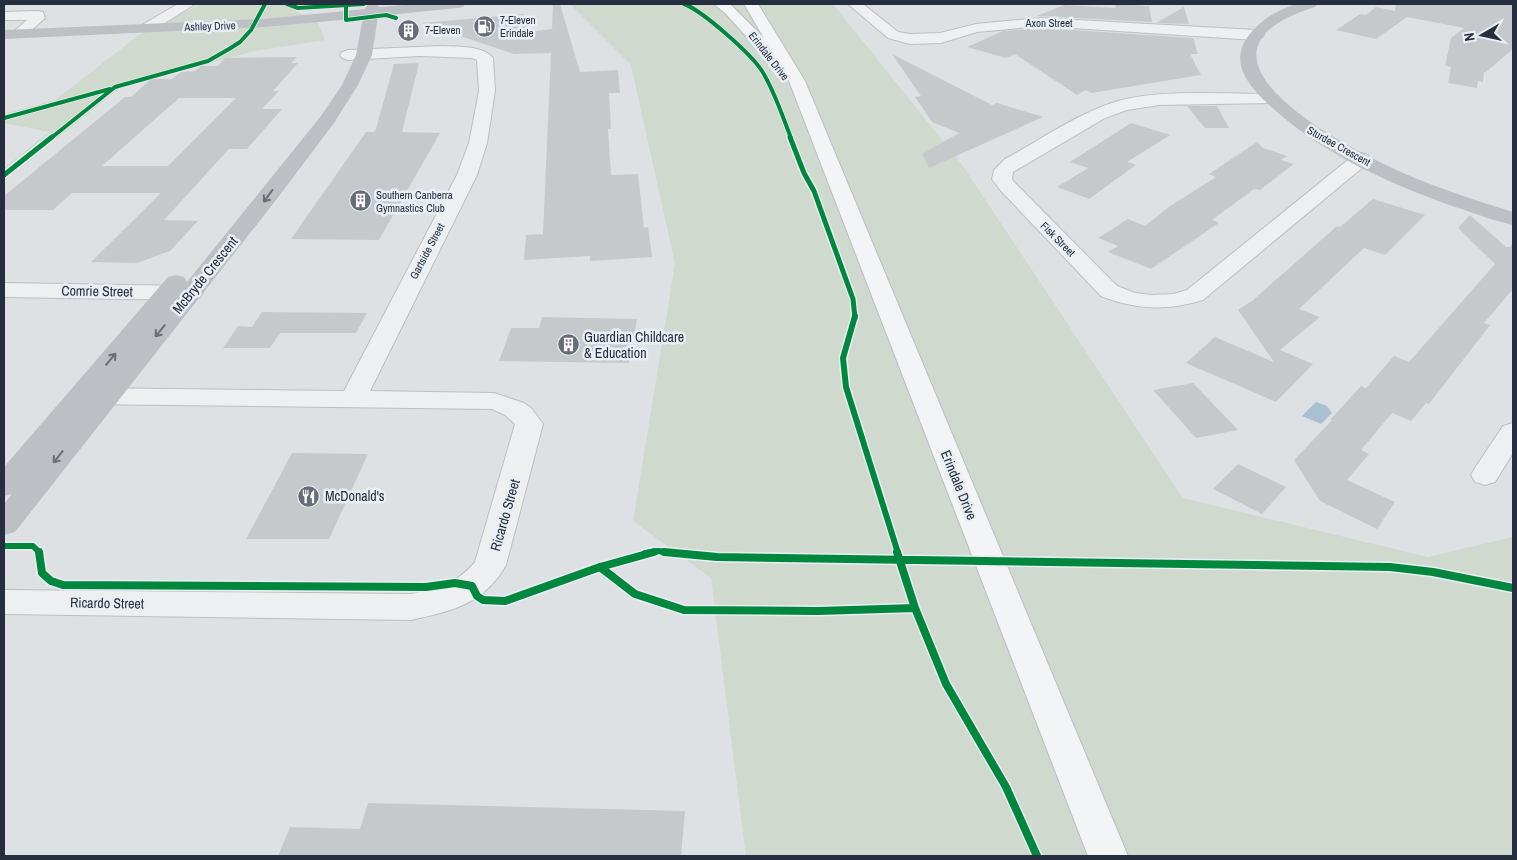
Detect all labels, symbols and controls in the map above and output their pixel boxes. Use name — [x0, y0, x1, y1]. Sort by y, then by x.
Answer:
north arrow — [1457, 10, 1507, 60]
place label: 7-Eleven Erindale — [500, 13, 536, 40]
fuel station icon: 7-Eleven Erindale — [472, 14, 496, 38]
street label: Axon Street — [1024, 16, 1073, 30]
street label: Ashley Drive — [183, 18, 236, 34]
building icon: 7-Eleven — [397, 18, 421, 42]
place label: 7-Eleven — [425, 23, 461, 37]
street label: Erindale Drive — [746, 29, 792, 83]
text: N — [1460, 32, 1479, 43]
street label: Sturdee Crescent — [1305, 123, 1374, 169]
place label: Southern Canberra Gymnastics Club — [376, 188, 453, 215]
one-way arrow — [263, 189, 274, 202]
building icon: Southern Canberra Gymnastics Club — [348, 189, 372, 213]
street label: Fisk Street — [1038, 219, 1079, 260]
street label: Gartside Street — [406, 220, 448, 281]
street label: McBryde Crescent — [168, 233, 242, 317]
street label: Comrie Street — [61, 281, 133, 301]
one-way arrow — [155, 324, 166, 337]
place label: Guardian Childcare & Education — [584, 328, 684, 362]
building icon: Guardian Childcare & Education — [556, 333, 580, 357]
one-way arrow — [105, 353, 116, 366]
street label: Erindale Drive — [937, 448, 981, 522]
one-way arrow — [53, 450, 64, 463]
street label: Ricardo Street — [486, 477, 524, 553]
restaurant icon: McDonald's — [297, 484, 321, 508]
place label: McDonald's — [325, 487, 385, 505]
street label: Ricardo Street — [70, 593, 144, 613]

